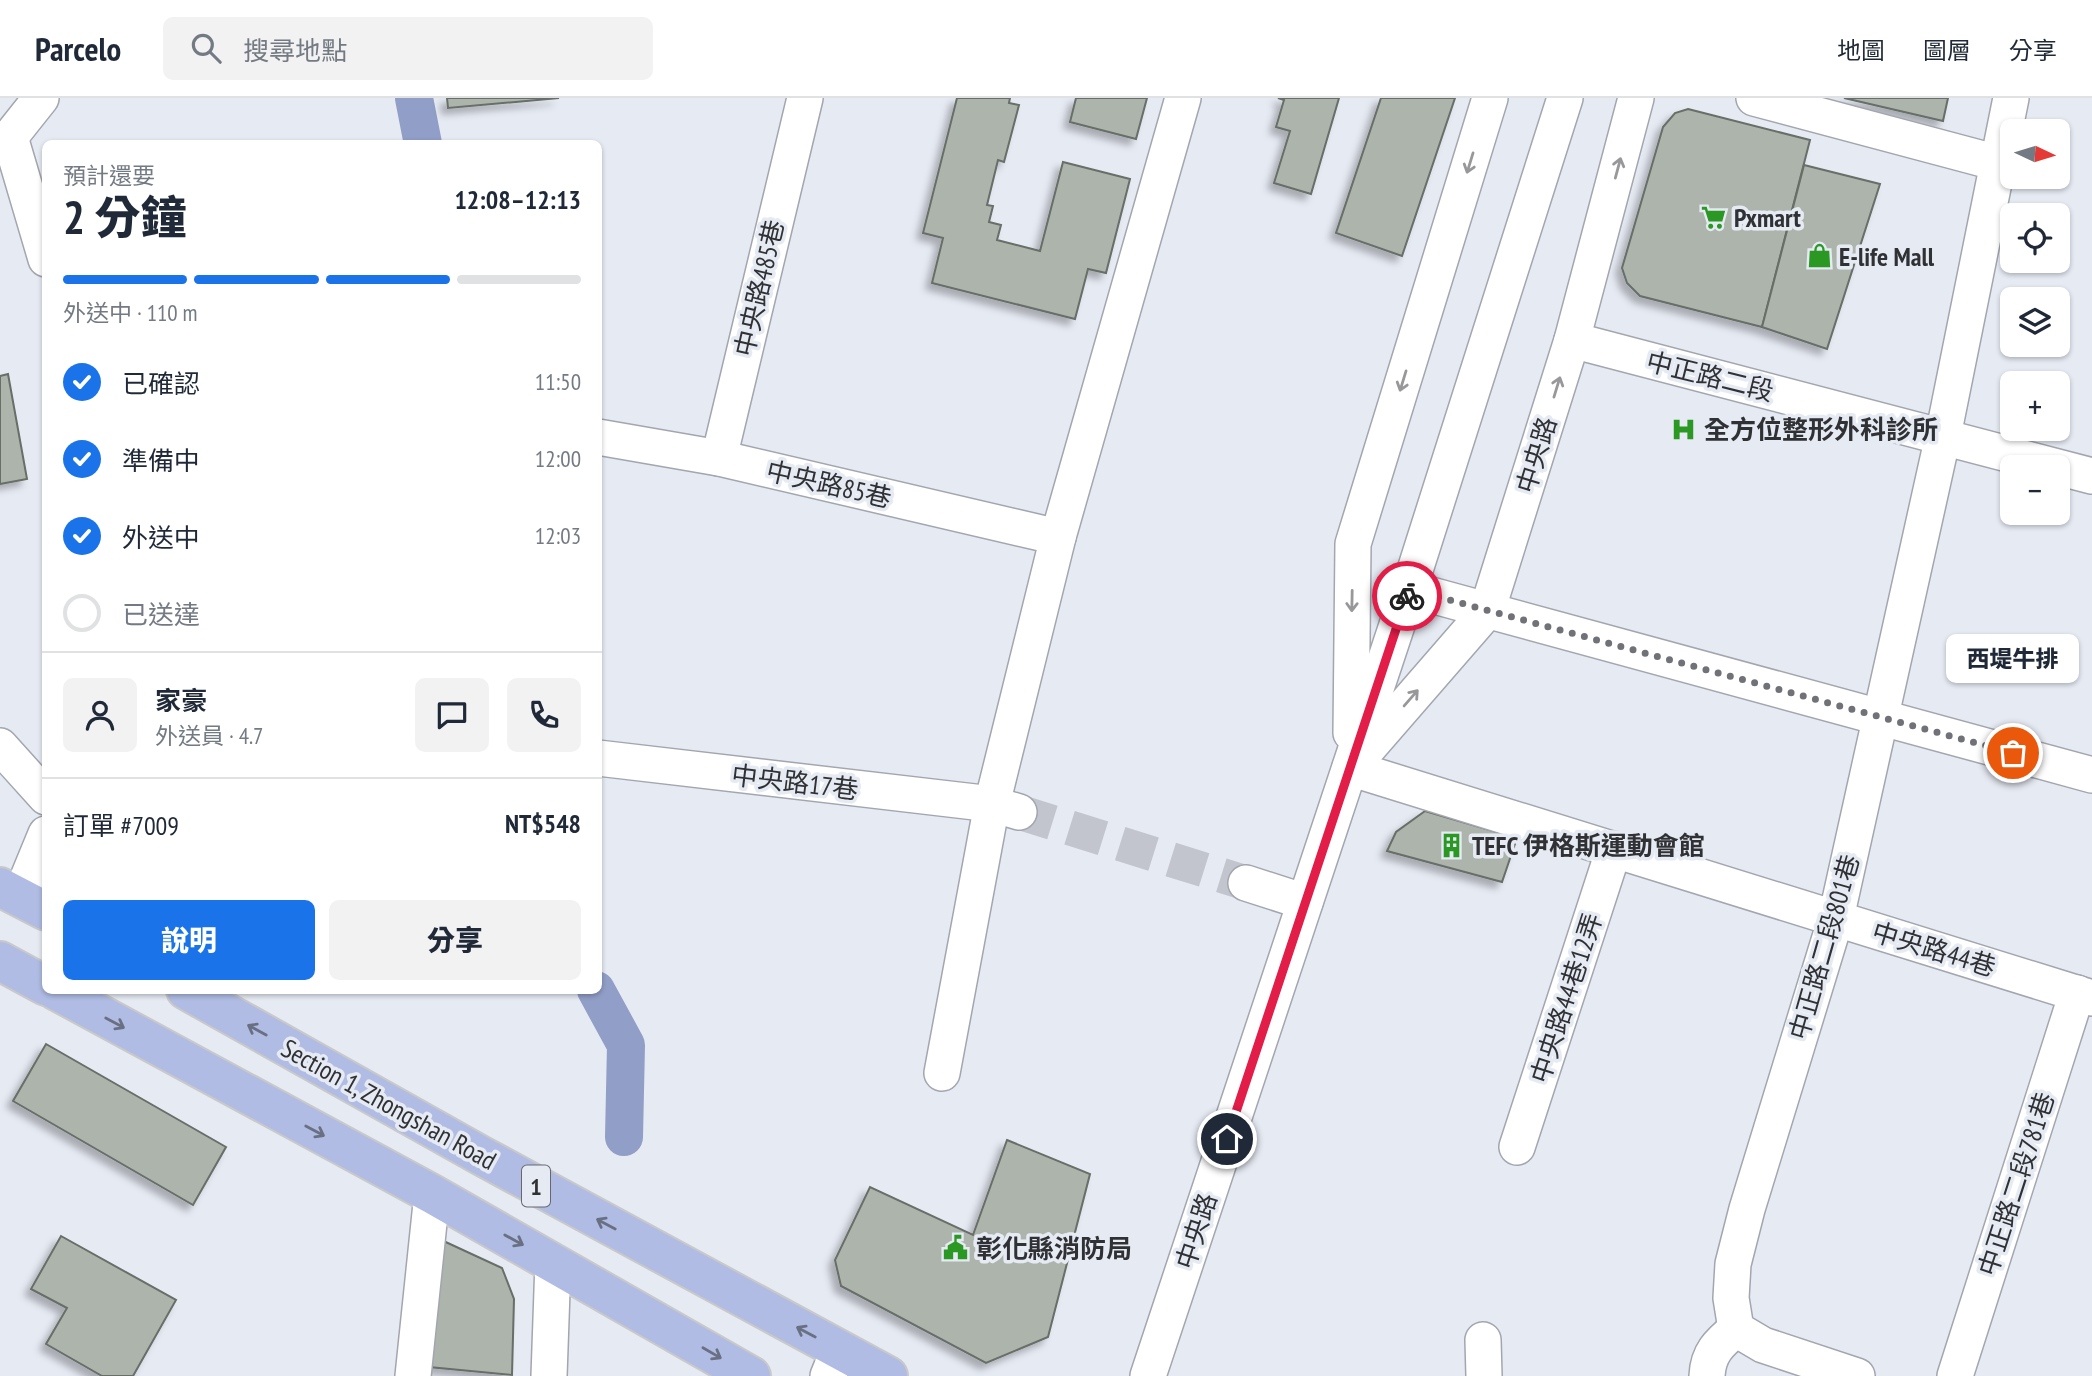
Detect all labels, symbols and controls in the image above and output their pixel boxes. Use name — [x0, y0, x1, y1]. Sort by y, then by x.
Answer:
search box — [163, 17, 653, 80]
text: Parcelo — [35, 27, 121, 70]
icon: search — [187, 29, 225, 67]
text: 搜尋地點 — [243, 34, 347, 67]
text: 地圖 — [1837, 35, 1885, 66]
text: 圖層 — [1923, 35, 1971, 66]
text: 分享 — [2009, 35, 2057, 66]
north arrow — [2000, 119, 2070, 189]
map controls — [2000, 119, 2070, 525]
one-way arrow — [1463, 152, 1476, 174]
one-way arrow — [1612, 157, 1625, 179]
text: 預計還要 — [63, 161, 155, 190]
text: 12:08–12:13 — [454, 183, 581, 216]
text: 2 分鐘 — [63, 187, 186, 247]
place label: Pxmart — [1734, 201, 1801, 234]
supermarket icon: Pxmart — [1700, 203, 1728, 231]
button: locate — [2000, 203, 2070, 273]
street label: 中央路485巷 — [727, 217, 791, 359]
place label: E-life Mall — [1839, 240, 1935, 273]
shop icon: E-life Mall — [1805, 242, 1833, 270]
button: layers — [2000, 287, 2070, 357]
text: 外送中 · 110 m — [63, 298, 198, 327]
street label: 中正路二段 — [1643, 344, 1777, 408]
icon: check — [63, 363, 101, 401]
text: 已確認 — [122, 367, 200, 400]
text: 11:50 — [535, 367, 581, 396]
one-way arrow — [1396, 369, 1409, 391]
button: + — [2000, 371, 2070, 441]
one-way arrow — [1552, 376, 1565, 398]
street label: 中央路 — [1509, 413, 1563, 497]
place label: 全方位整形外科診所 — [1704, 413, 1938, 446]
hospital icon: 全方位整形外科診所 — [1670, 415, 1698, 443]
icon: check — [63, 440, 101, 478]
text: 準備中 — [122, 444, 200, 477]
text: 12:00 — [535, 444, 581, 473]
street label: 中央路85巷 — [763, 454, 895, 514]
button: − — [2000, 455, 2070, 525]
icon: check — [63, 517, 101, 555]
text: 外送中 — [122, 521, 200, 554]
text: 12:03 — [535, 521, 581, 550]
courier — [1372, 561, 1442, 631]
icon: bike — [1388, 577, 1426, 615]
one-way arrow — [1345, 589, 1359, 612]
text: 已送達 — [122, 598, 200, 631]
callout: 西堤牛排 — [1946, 634, 2080, 683]
text: 西堤牛排 — [1967, 644, 2059, 673]
button: person — [63, 678, 137, 752]
button: chat — [415, 678, 489, 752]
button: phone — [507, 678, 581, 752]
text: 家豪 — [155, 684, 207, 717]
one-way arrow — [1403, 689, 1419, 707]
text: 外送員 · 4.7 — [155, 721, 263, 750]
pin — [1983, 723, 2043, 783]
icon: bag — [1994, 734, 2032, 772]
street label: 中央路17巷 — [730, 758, 860, 806]
text: NT$548 — [505, 807, 581, 840]
text: 訂單 #7009 — [63, 809, 179, 842]
place label: TEFC 伊格斯運動會館 — [1472, 829, 1705, 862]
building icon: TEFC 伊格斯運動會館 — [1438, 831, 1466, 859]
street label: 中正路二段801巷 — [1782, 851, 1866, 1043]
button: 說明 — [63, 900, 315, 980]
button: 分享 — [329, 900, 581, 980]
street label: 中央路44巷12弄 — [1523, 909, 1609, 1087]
street label: 中央路44巷 — [1868, 915, 2000, 983]
one-way arrow — [104, 1016, 124, 1030]
one-way arrow — [247, 1023, 268, 1036]
street label: Section 1, Zhongshan Road — [276, 1031, 502, 1177]
street label: 中正路二段781巷 — [1971, 1088, 2061, 1280]
pin — [1197, 1109, 1257, 1169]
icon: home — [1208, 1120, 1246, 1158]
one-way arrow — [304, 1125, 325, 1138]
road number: 1 — [522, 1166, 550, 1206]
street label: 中央路 — [1168, 1189, 1224, 1273]
one-way arrow — [596, 1216, 617, 1230]
place label: 彰化縣消防局 — [976, 1232, 1132, 1265]
one-way arrow — [504, 1233, 524, 1247]
public building icon: 彰化縣消防局 — [942, 1234, 970, 1262]
one-way arrow — [796, 1325, 817, 1338]
one-way arrow — [701, 1346, 721, 1360]

